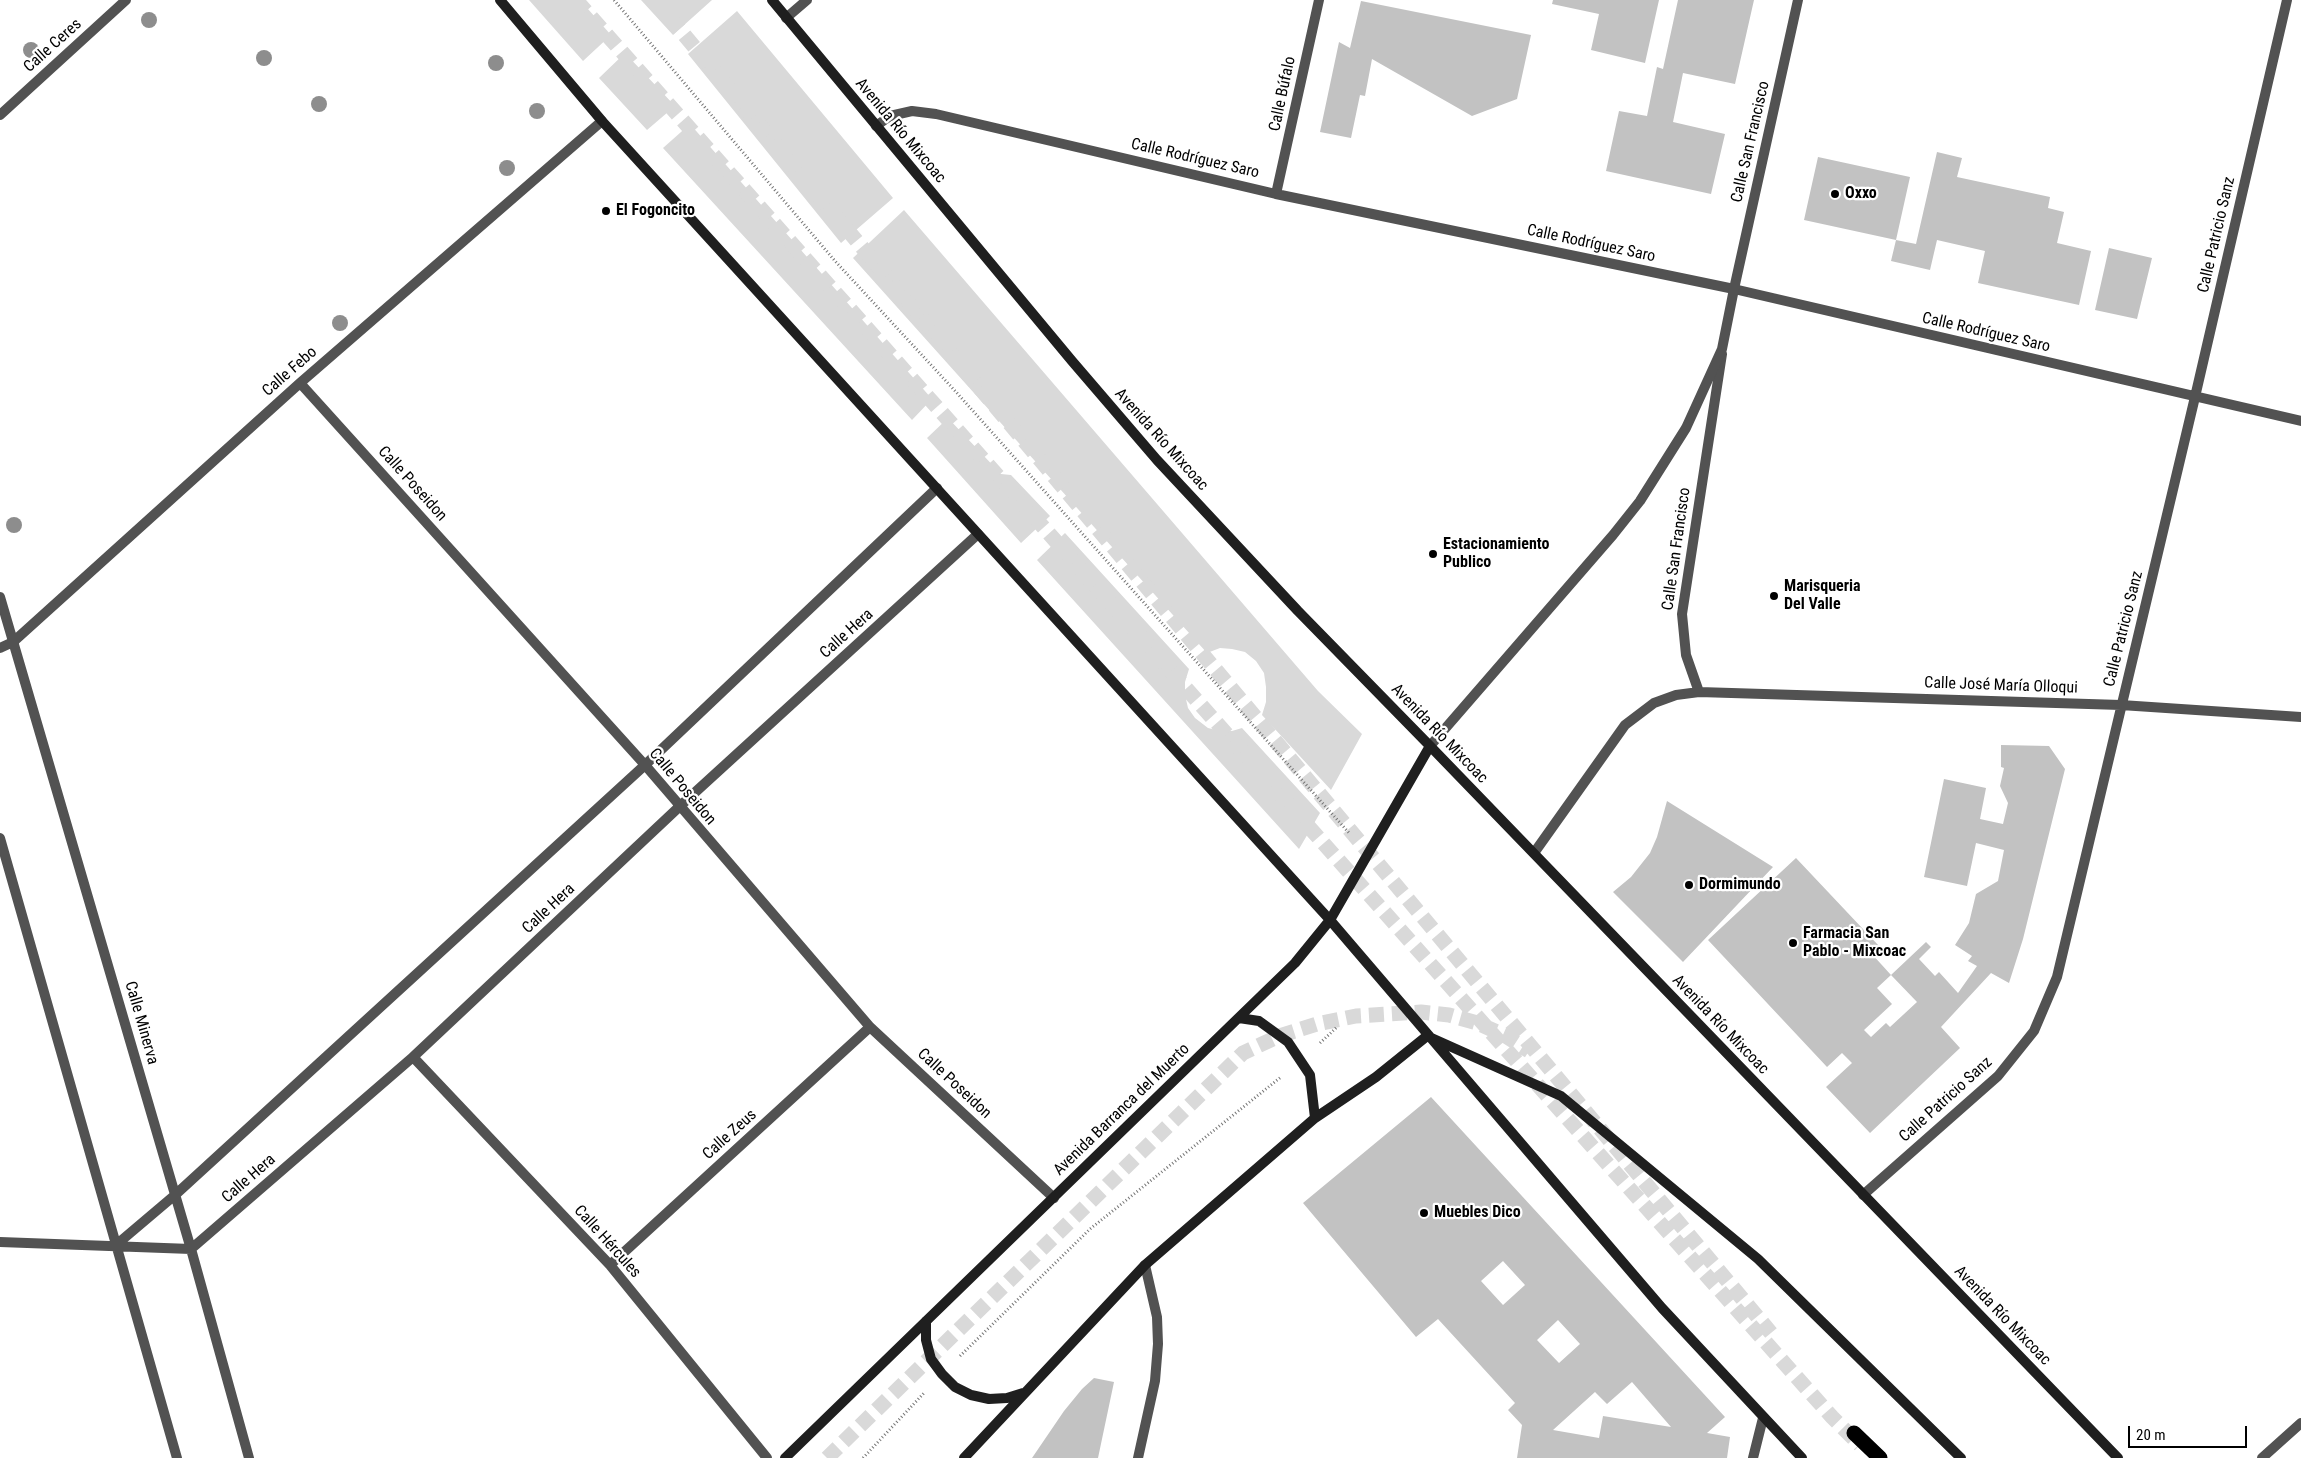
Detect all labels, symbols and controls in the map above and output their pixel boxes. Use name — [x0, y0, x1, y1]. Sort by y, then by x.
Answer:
street label: Calle Ceres — [20, 15, 86, 77]
street label: Calle Búfalo — [1266, 55, 1300, 133]
street label: Avenida Río Mixcoac — [851, 75, 949, 187]
street label: Calle San Francisco — [1728, 79, 1774, 205]
street label: Calle Rodríguez Saro — [1129, 135, 1261, 183]
street label: Calle Patricio Sanz — [2194, 175, 2240, 295]
place label: Oxxo — [1845, 184, 1877, 204]
marker: Oxxo — [1829, 188, 1841, 200]
place label: El Fogoncito — [616, 201, 695, 221]
marker: El Fogoncito — [600, 205, 612, 217]
street label: Calle Rodríguez Saro — [1525, 221, 1657, 267]
street label: Calle Rodríguez Saro — [1920, 309, 2052, 357]
street label: Calle Febo — [259, 343, 321, 401]
street label: Avenida Río Mixcoac — [1110, 385, 1212, 495]
street label: Calle Poseidon — [373, 443, 451, 525]
street label: Calle San Francisco — [1659, 486, 1695, 612]
place label: Estacionamiento Publico — [1443, 535, 1549, 573]
marker: Estacionamiento Publico — [1427, 548, 1439, 560]
street label: Calle Patricio Sanz — [2100, 569, 2148, 689]
place label: Marisqueria Del Valle — [1784, 577, 1861, 615]
marker: Marisqueria Del Valle — [1768, 590, 1780, 602]
street label: Calle Hera — [816, 605, 878, 663]
street label: Calle José María Olloqui — [1924, 674, 2078, 698]
street label: Avenida Río Mixcoac — [1387, 680, 1491, 788]
street label: Calle Poseidon — [644, 745, 720, 829]
place label: Dormimundo — [1699, 875, 1781, 895]
marker: Dormimundo — [1683, 879, 1695, 891]
street label: Calle Hera — [519, 880, 579, 938]
place label: Farmacia San Pablo - Mixcoac — [1803, 924, 1906, 962]
marker: Farmacia San Pablo - Mixcoac — [1787, 937, 1799, 949]
street label: Avenida Río Mixcoac — [1668, 971, 1772, 1079]
street label: Calle Minerva — [120, 979, 162, 1067]
street label: Avenida Barranca del Muerto — [1050, 1040, 1194, 1180]
street label: Calle Poseidon — [913, 1045, 995, 1123]
street label: Calle Patricio Sanz — [1896, 1053, 1996, 1147]
street label: Calle Zeus — [699, 1106, 761, 1164]
street label: Calle Hera — [218, 1150, 280, 1208]
street label: Calle Hércules — [569, 1202, 645, 1282]
place label: Muebles Dico — [1434, 1203, 1521, 1223]
marker: Muebles Dico — [1418, 1207, 1430, 1219]
street label: Avenida Río Mixcoac — [1950, 1262, 2054, 1370]
scale bar — [2131, 1416, 2250, 1448]
text: 20 m — [2136, 1426, 2166, 1444]

